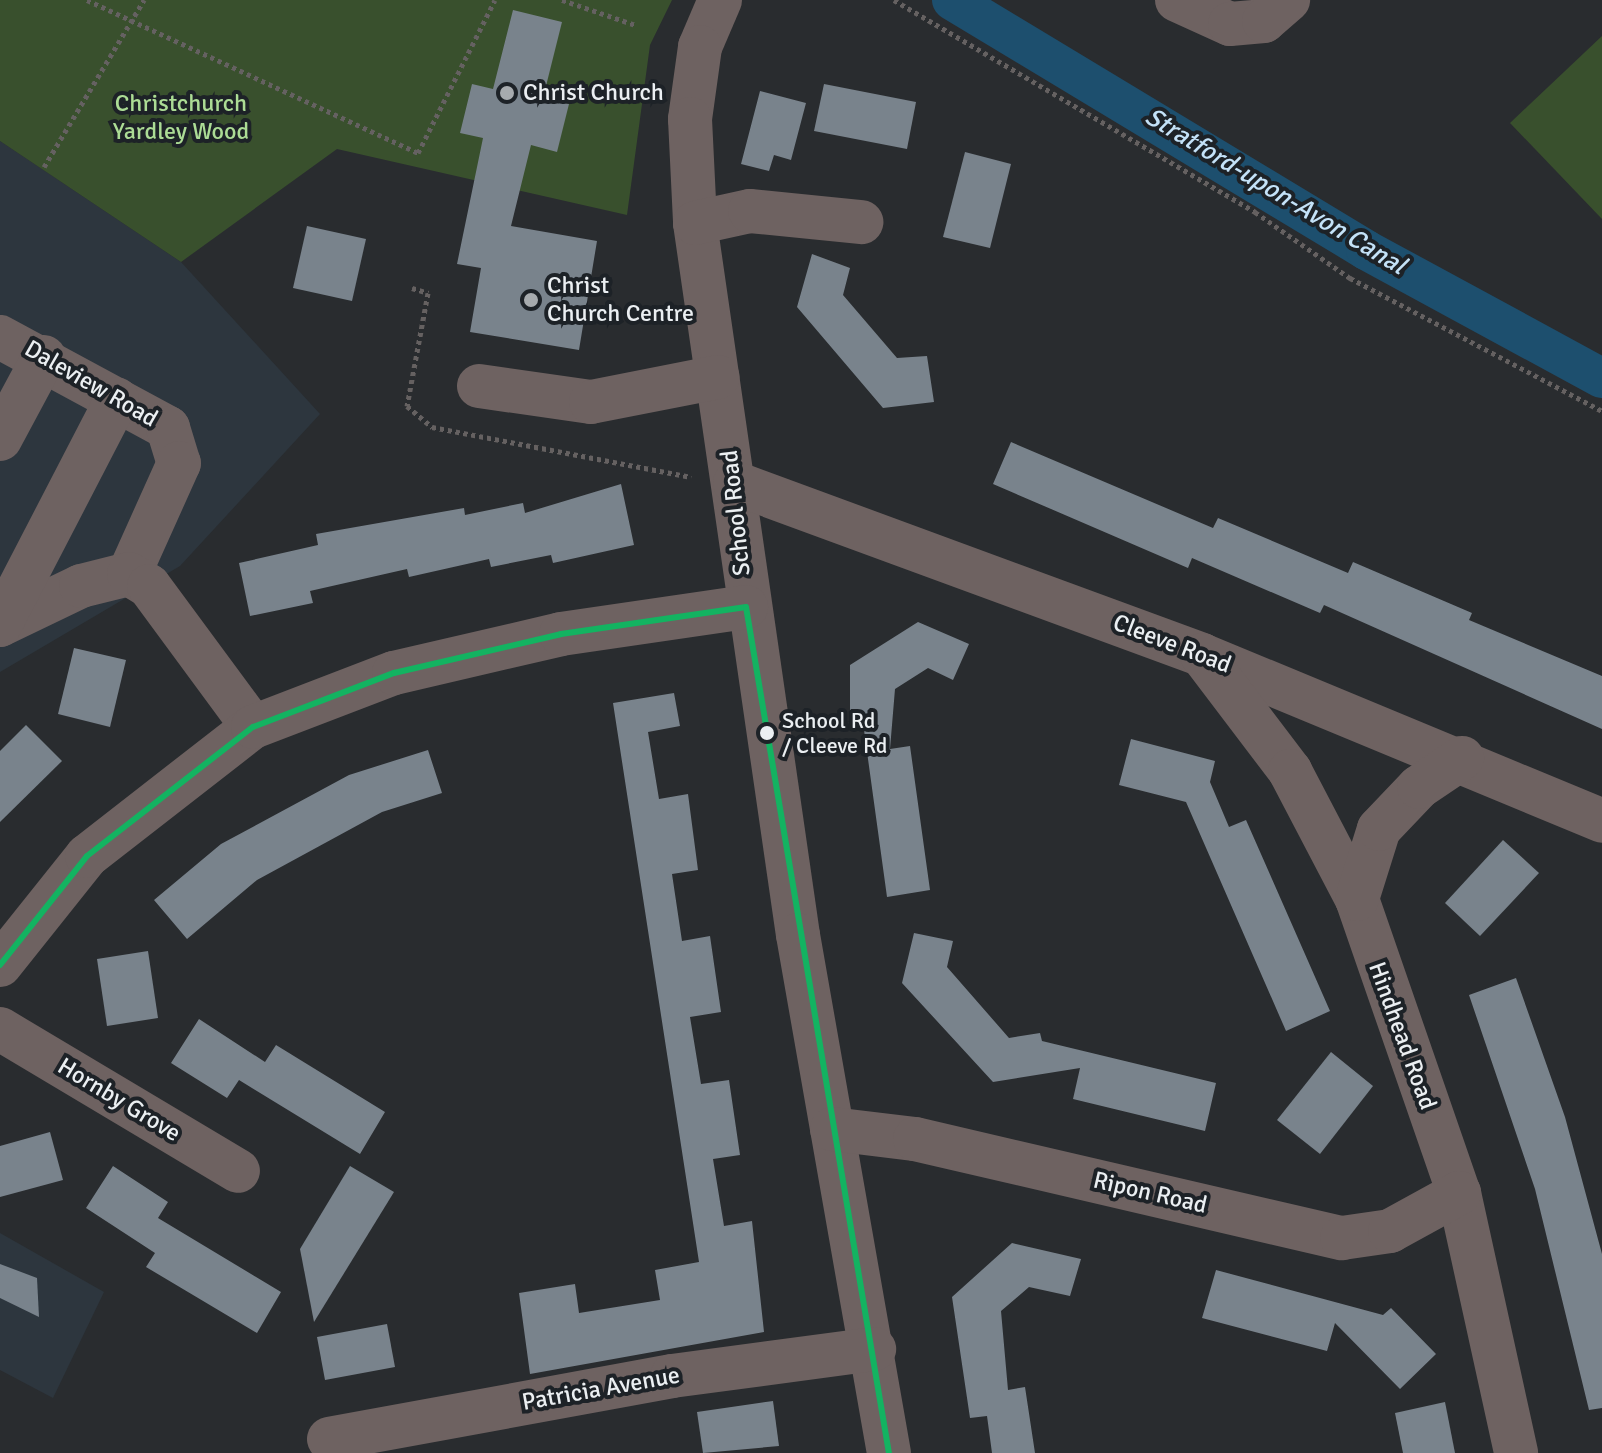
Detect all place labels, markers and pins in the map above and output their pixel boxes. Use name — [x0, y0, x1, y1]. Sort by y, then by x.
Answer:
place label: Christ Church — [523, 79, 664, 107]
marker: Christ Church — [498, 84, 516, 102]
place label: Christ Church Centre — [547, 272, 694, 328]
marker: Christ Church Centre — [522, 291, 540, 309]
place label: School Rd / Cleeve Rd — [782, 707, 888, 758]
marker: School Rd / Cleeve Rd — [759, 725, 775, 741]

